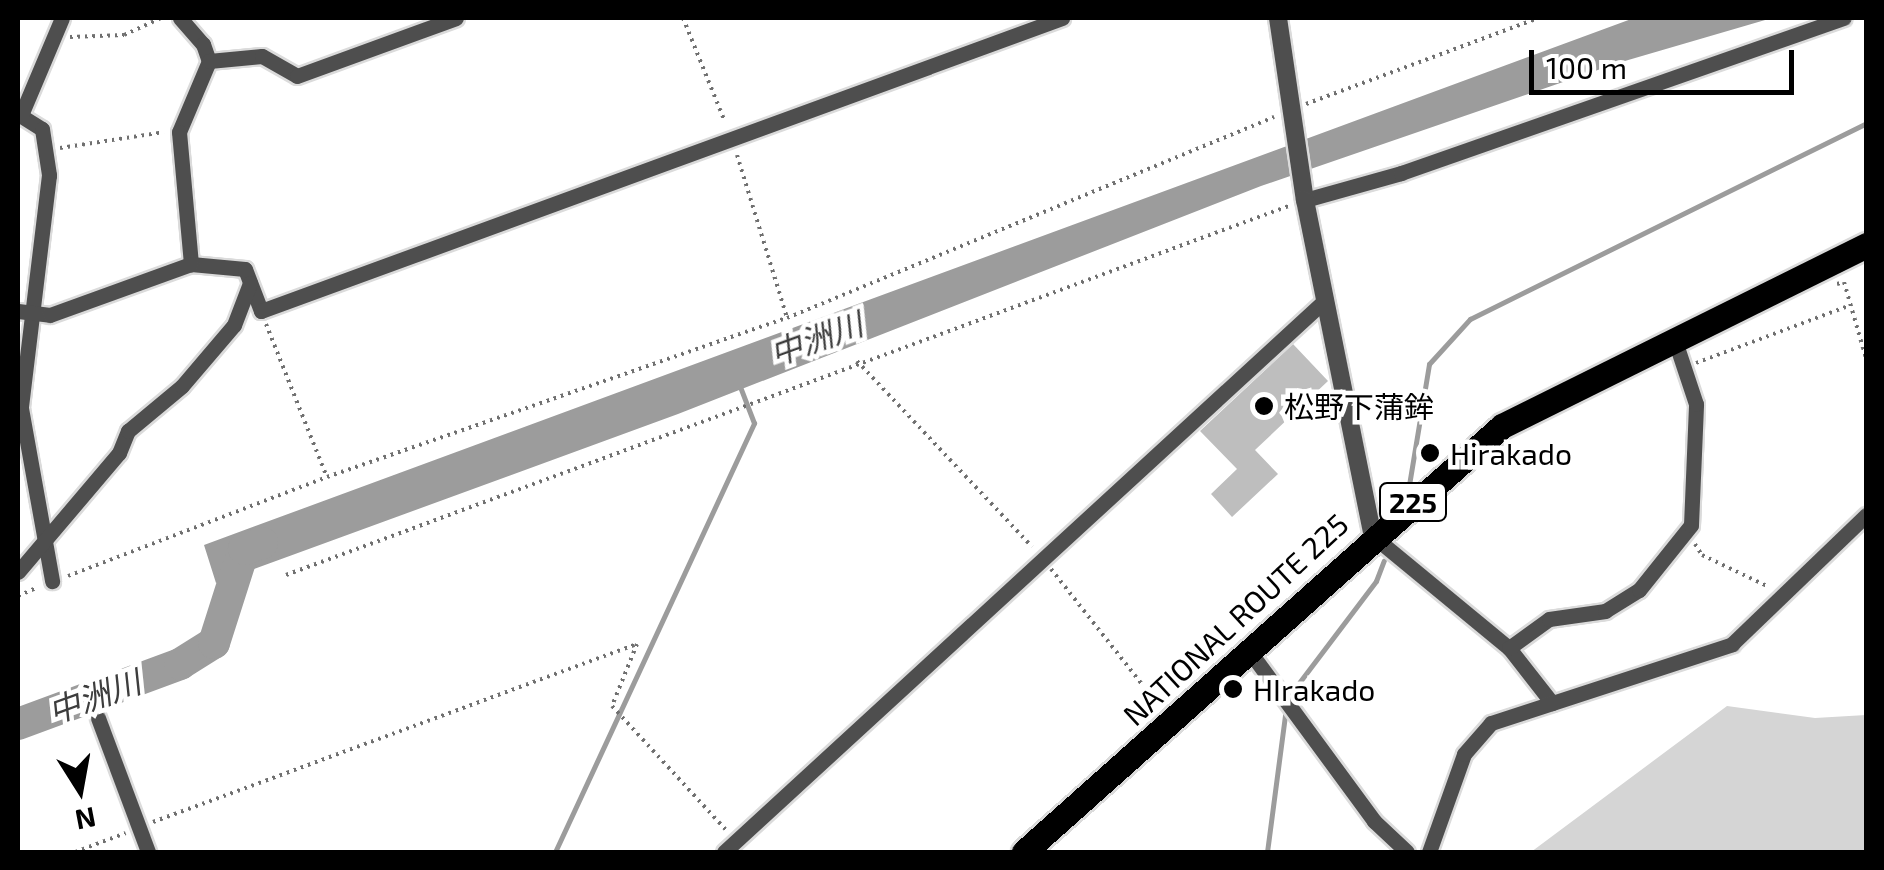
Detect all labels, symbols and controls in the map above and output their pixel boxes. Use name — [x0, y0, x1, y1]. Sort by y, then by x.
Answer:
scale bar — [1534, 30, 1799, 92]
text: 100 m — [1546, 49, 1627, 85]
water label: 中洲川 — [764, 304, 868, 372]
place label: 松野下蒲鉾 — [1284, 388, 1434, 424]
marker: 松野下蒲鉾 — [1253, 395, 1275, 417]
place label: Hirakado — [1450, 435, 1572, 471]
marker: Hirakado — [1419, 442, 1441, 464]
road number: 225 — [1378, 479, 1448, 525]
street label: NATIONAL ROUTE 225 — [1115, 505, 1355, 733]
water label: 中洲川 — [42, 662, 146, 730]
place label: HIrakado — [1253, 671, 1375, 707]
marker: HIrakado — [1222, 678, 1244, 700]
north arrow — [30, 740, 130, 840]
text: N — [73, 801, 99, 838]

